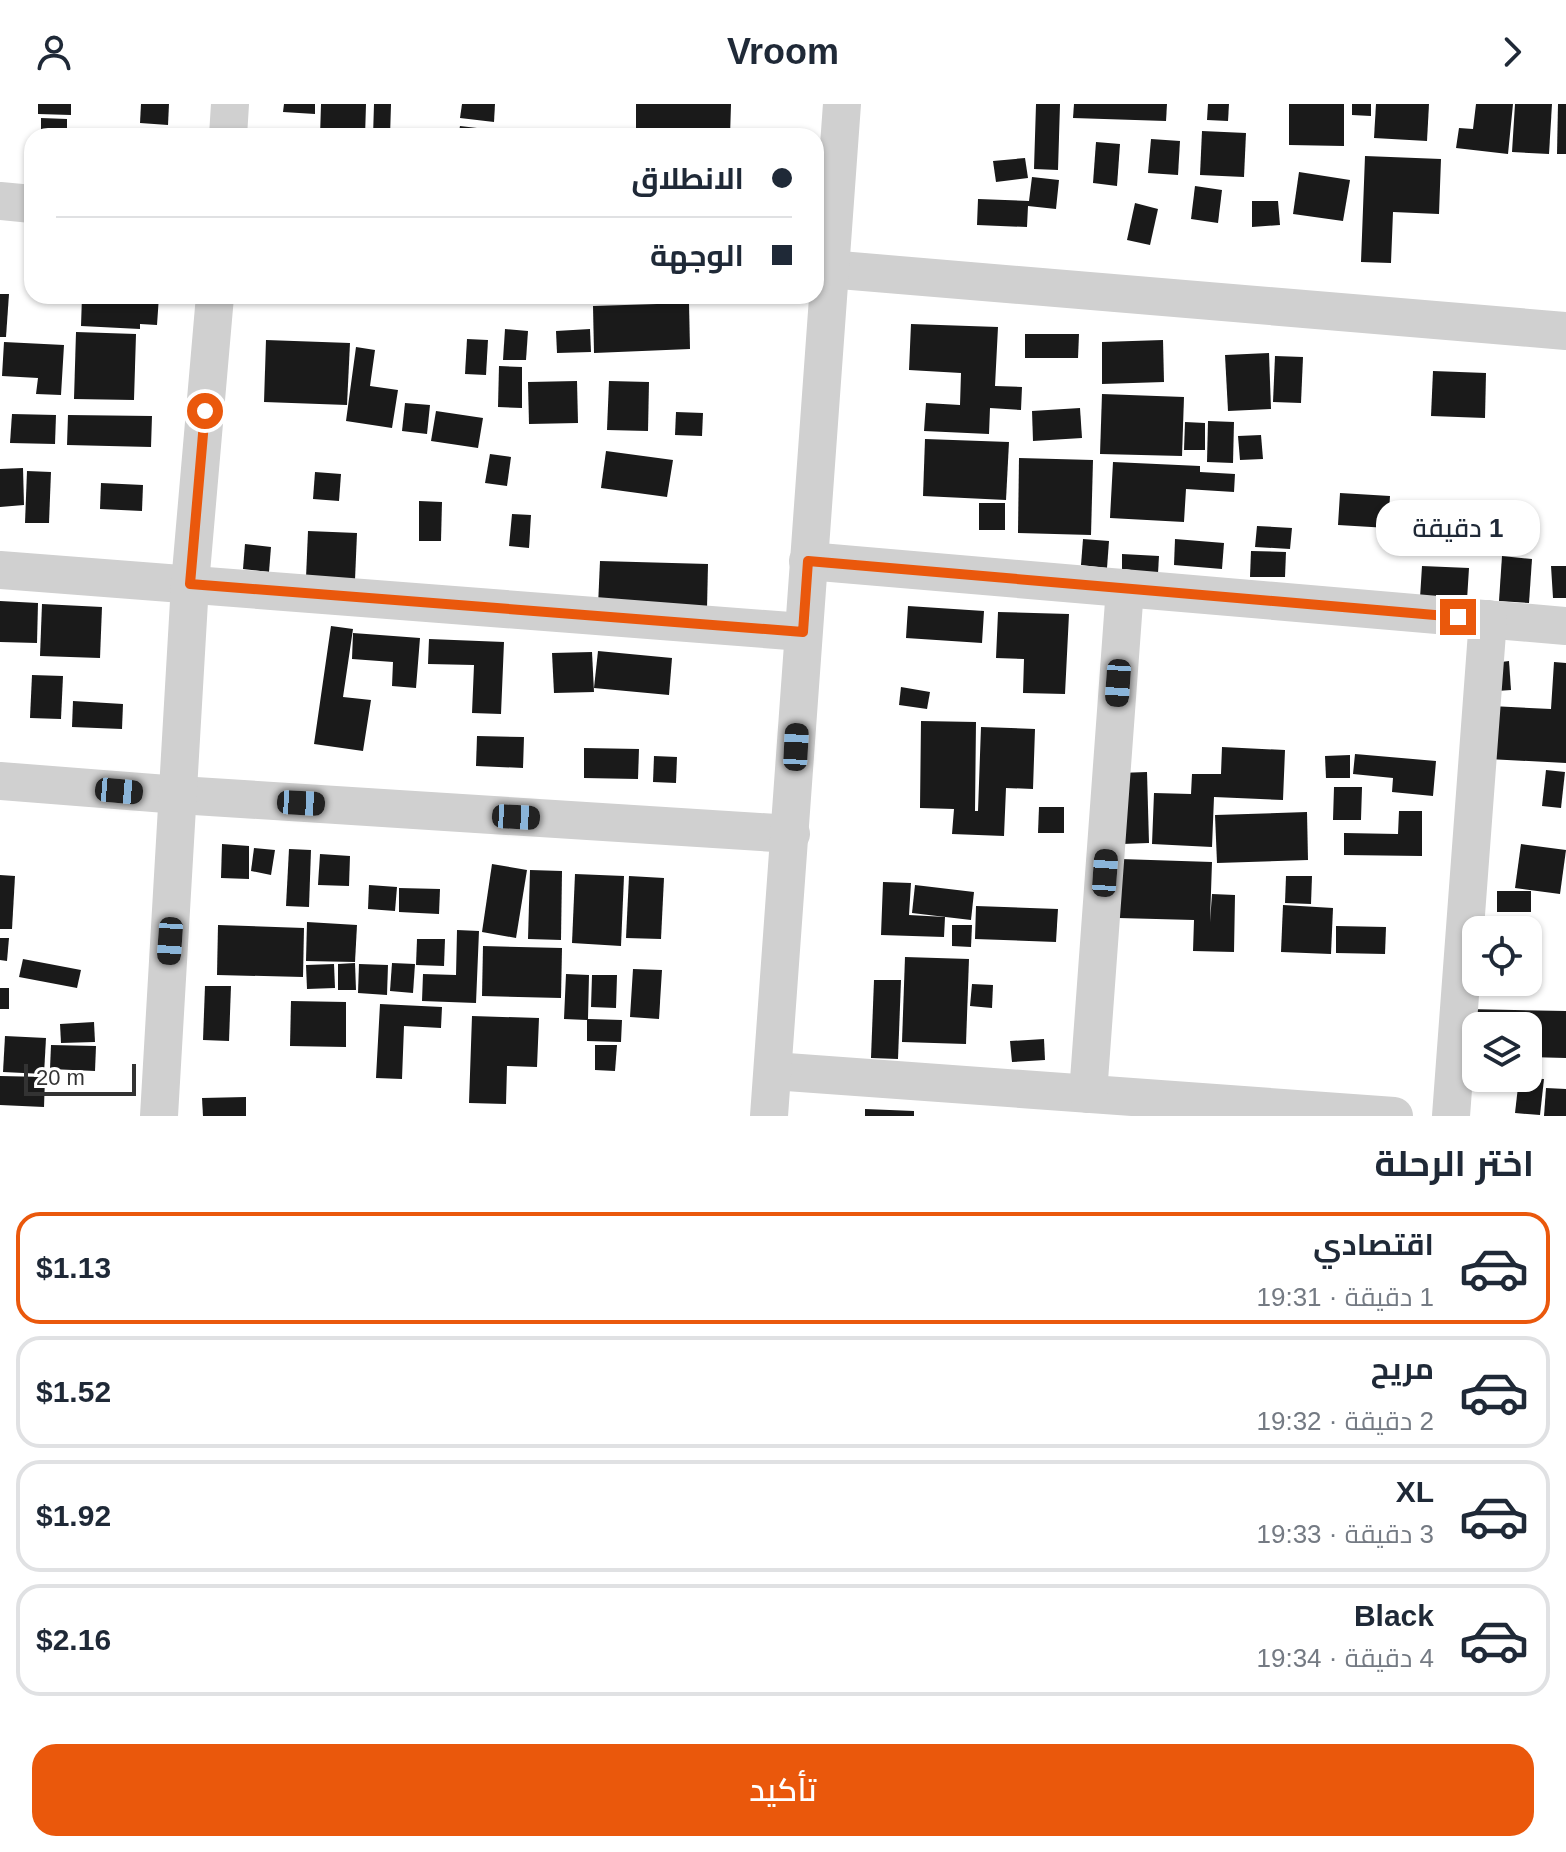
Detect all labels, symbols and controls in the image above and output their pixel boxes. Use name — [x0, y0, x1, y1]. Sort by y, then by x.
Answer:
icon: person — [32, 30, 76, 74]
icon: forward — [1490, 30, 1534, 74]
text: Vroom — [727, 31, 839, 72]
text: الانطلاق — [631, 162, 744, 195]
text: الوجهة — [650, 239, 744, 272]
route start — [187, 393, 223, 429]
callout: 1 دقيقة — [1376, 501, 1540, 557]
text: 1 دقيقة — [1413, 513, 1503, 543]
route end — [1440, 599, 1476, 635]
car — [1104, 658, 1132, 708]
car — [783, 722, 809, 772]
car — [94, 777, 144, 805]
car — [276, 790, 326, 816]
car — [491, 804, 541, 830]
car — [1091, 848, 1119, 898]
car — [156, 916, 184, 966]
map controls — [1462, 916, 1542, 1092]
button: locate — [1462, 916, 1542, 996]
button: layers — [1462, 1012, 1542, 1092]
scale bar — [24, 1060, 136, 1096]
text: 20 m — [36, 1065, 85, 1090]
text: اختر الرحلة — [1374, 1143, 1534, 1184]
text: اقتصادي — [1313, 1228, 1434, 1261]
icon: car — [1458, 1232, 1530, 1304]
text: $1.13 — [36, 1251, 111, 1284]
text: 1 دقيقة · 19:31 — [1256, 1282, 1434, 1312]
text: مريح — [1371, 1352, 1434, 1385]
icon: car — [1458, 1356, 1530, 1428]
text: $1.52 — [36, 1375, 111, 1408]
text: 2 دقيقة · 19:32 — [1256, 1406, 1434, 1436]
text: XL — [1396, 1475, 1434, 1508]
icon: car — [1458, 1480, 1530, 1552]
text: $1.92 — [36, 1499, 111, 1532]
text: 3 دقيقة · 19:33 — [1256, 1519, 1434, 1549]
text: Black — [1354, 1599, 1434, 1632]
icon: car — [1458, 1604, 1530, 1676]
text: $2.16 — [36, 1623, 111, 1656]
text: 4 دقيقة · 19:34 — [1256, 1643, 1434, 1673]
button: تأكيد — [32, 1744, 1534, 1836]

